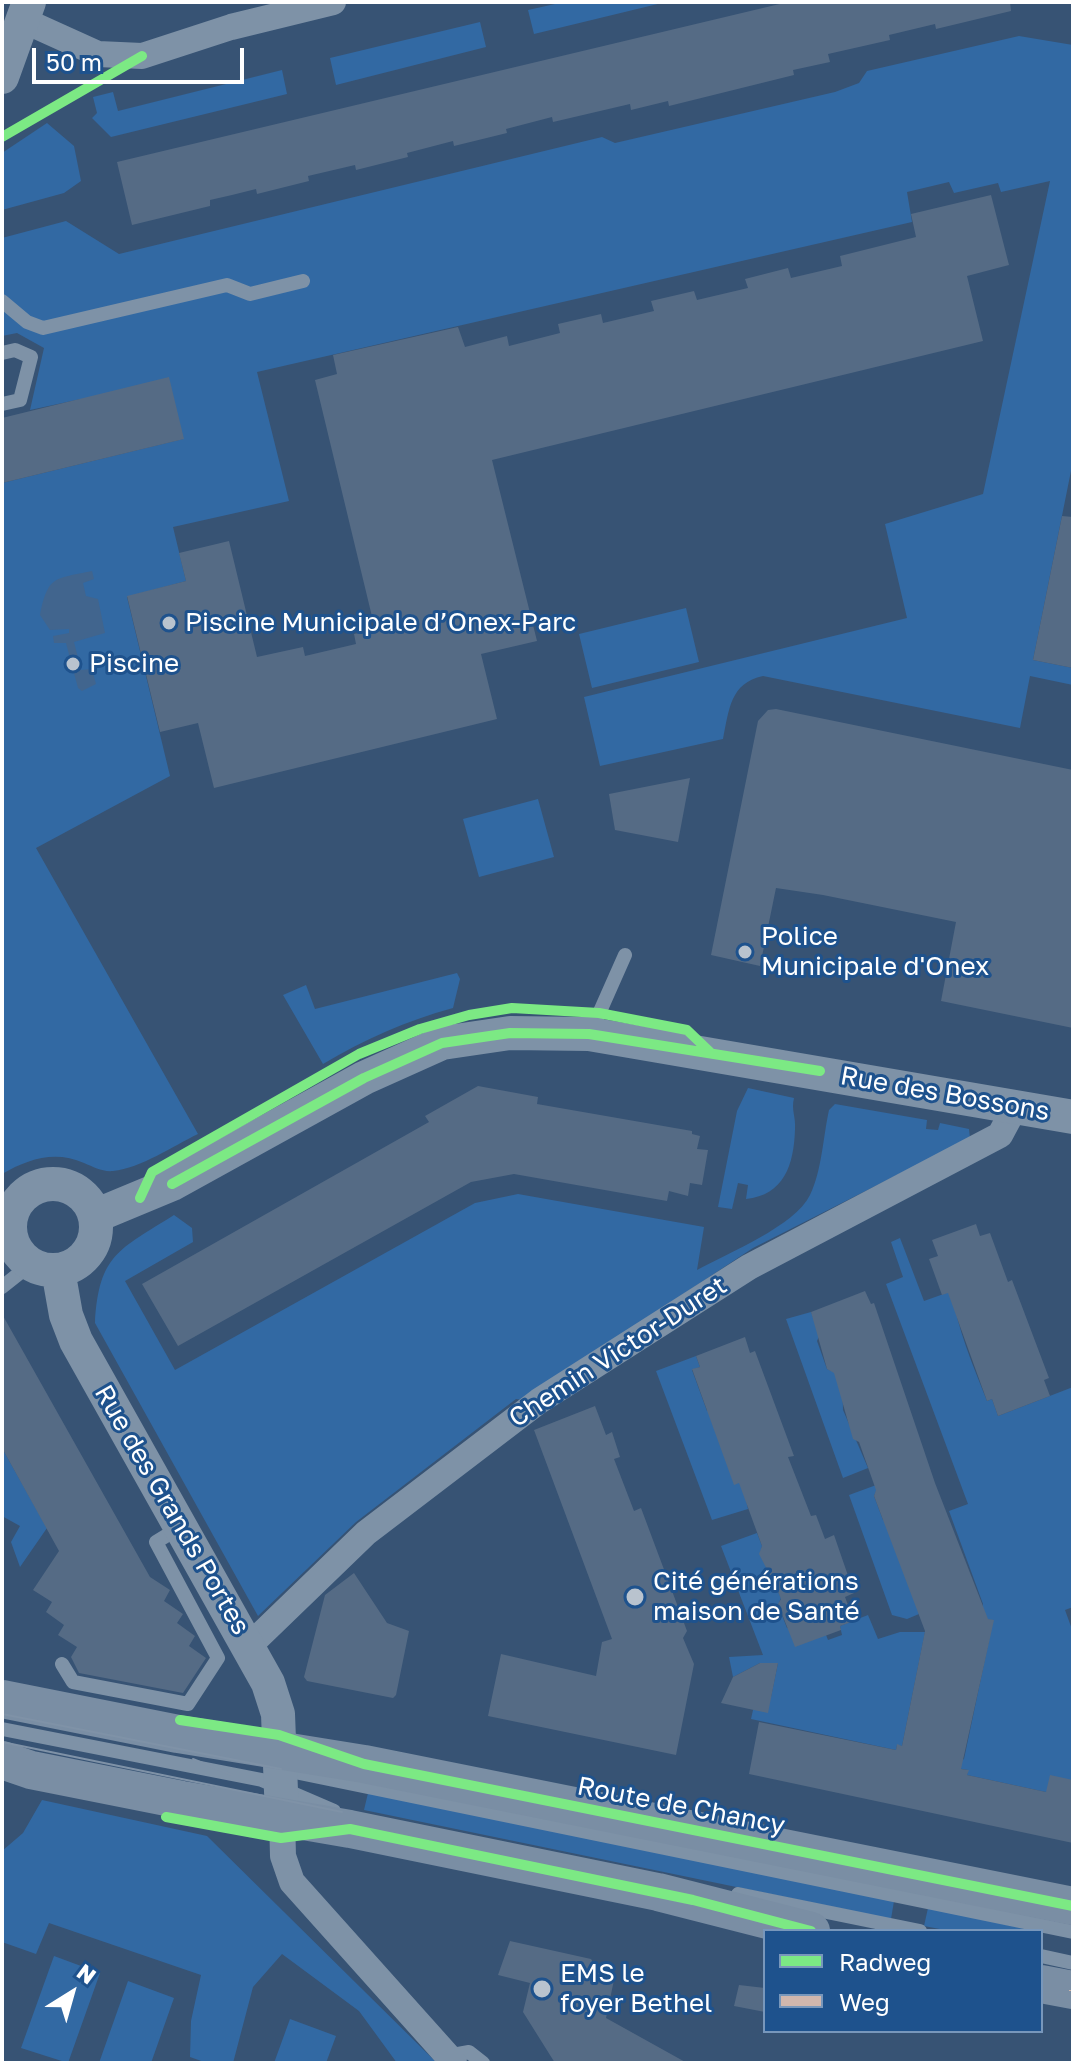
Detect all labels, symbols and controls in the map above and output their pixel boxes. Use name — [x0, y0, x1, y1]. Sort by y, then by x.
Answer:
scale bar — [36, 32, 248, 82]
text: 50 m — [46, 47, 102, 76]
place label: Piscine Municipale d’Onex-Parc — [185, 607, 576, 639]
marker: Piscine Municipale d’Onex-Parc — [160, 614, 178, 632]
place label: Piscine — [89, 648, 179, 680]
marker: Piscine — [64, 655, 82, 673]
place label: Police Municipale d'Onex — [761, 921, 989, 982]
marker: Police Municipale d'Onex — [736, 943, 754, 961]
street label: Rue des Bossons — [838, 1060, 1052, 1128]
street label: Chemin Victor-Duret — [503, 1270, 733, 1434]
street label: Rue des Grands Portes — [88, 1380, 256, 1640]
place label: Cité générations maison de Santé — [653, 1566, 860, 1628]
marker: Cité générations maison de Santé — [624, 1586, 646, 1608]
street label: Route de Chancy — [575, 1771, 787, 1841]
legend — [763, 1929, 1043, 2033]
text: Radweg — [839, 1947, 931, 1976]
north arrow — [32, 1953, 112, 2033]
text: N — [72, 1958, 102, 1989]
place label: EMS le foyer Bethel — [560, 1958, 712, 2020]
marker: EMS le foyer Bethel — [531, 1978, 553, 2000]
text: Weg — [839, 1987, 890, 2016]

